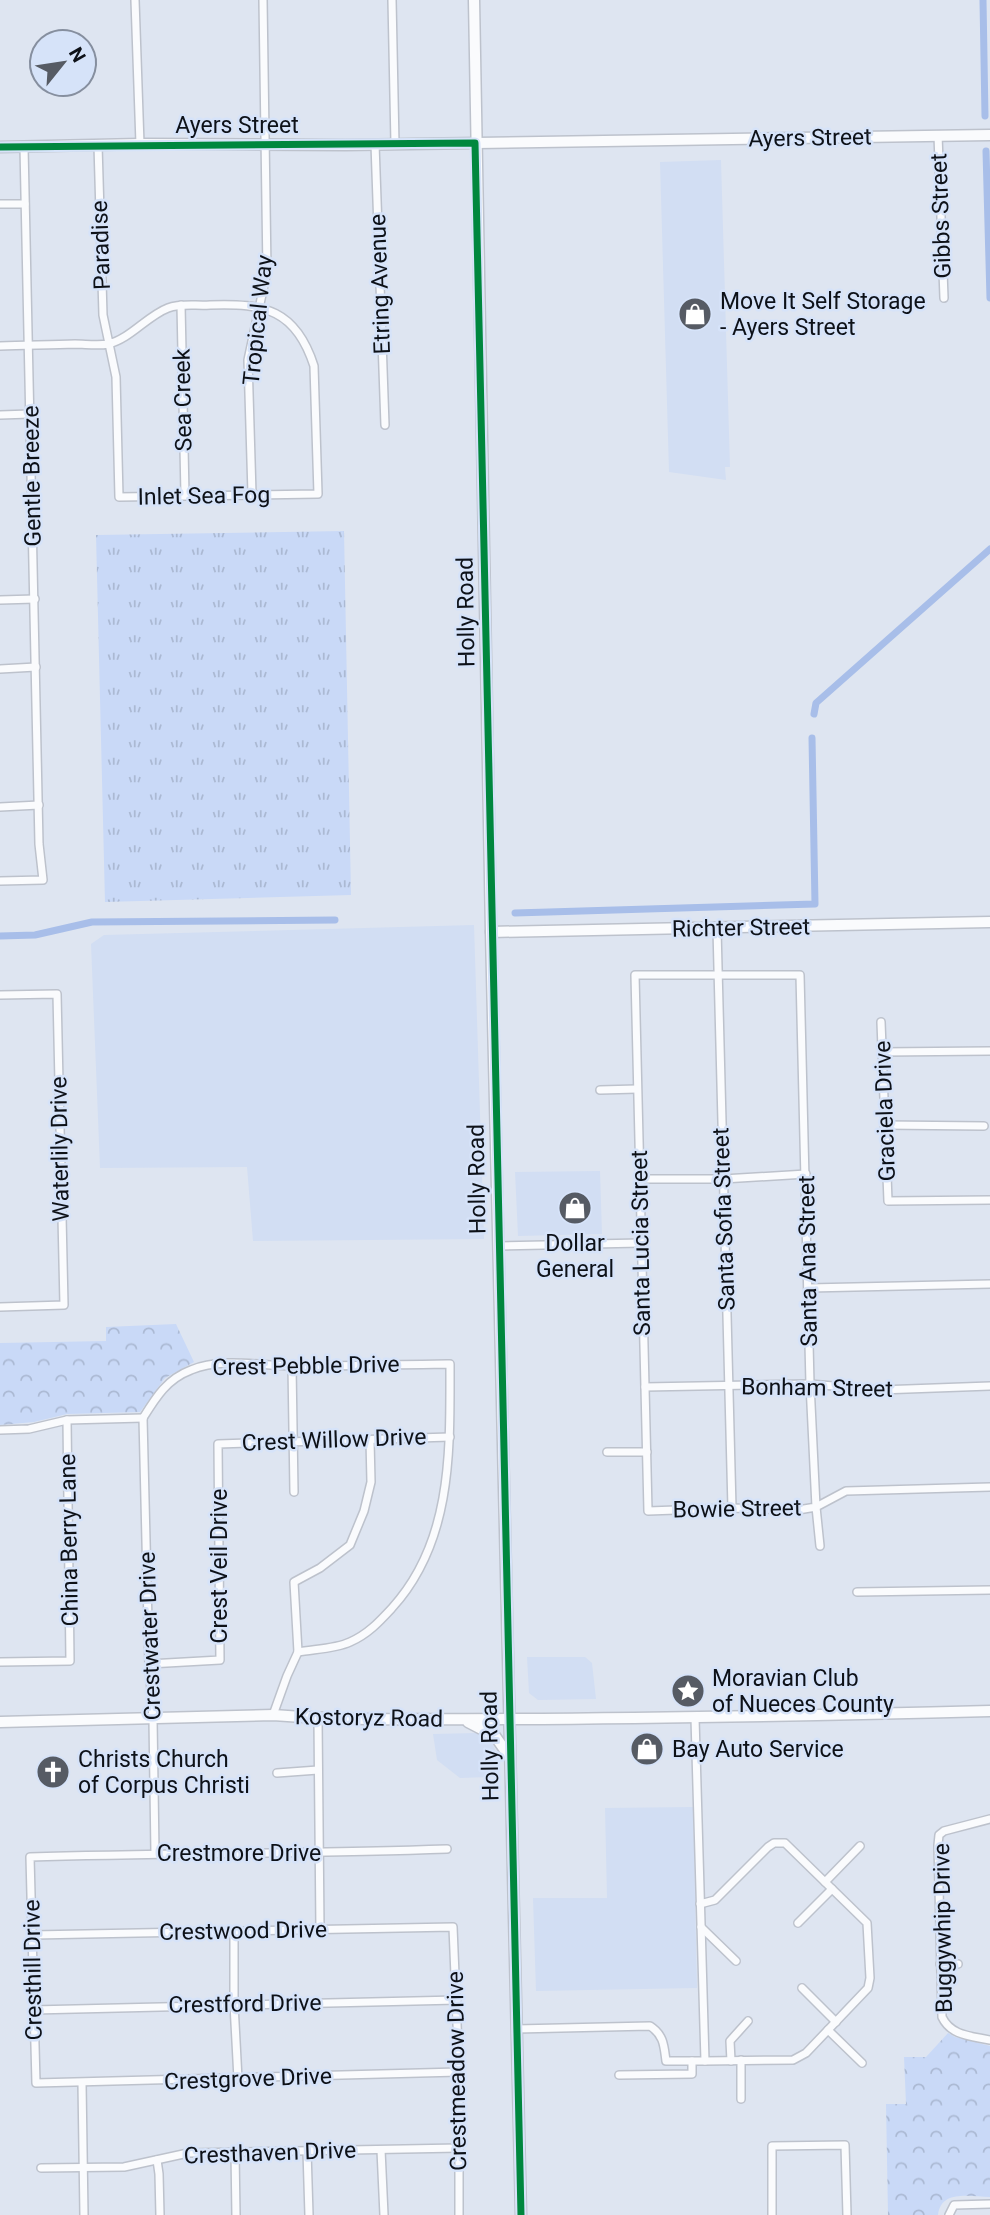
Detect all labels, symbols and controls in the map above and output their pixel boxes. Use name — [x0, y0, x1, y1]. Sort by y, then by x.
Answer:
north arrow — [28, 28, 98, 98]
text: N — [64, 43, 91, 66]
street label: Ayers Street — [175, 112, 299, 139]
street label: Ayers Street — [748, 123, 872, 153]
street label: Gibbs Street — [925, 153, 957, 279]
street label: Paradise — [86, 200, 116, 290]
street label: Etring Avenue — [364, 213, 396, 355]
street label: Tropical Way — [238, 253, 278, 387]
place label: Move It Self Storage - Ayers Street — [720, 288, 926, 341]
shop icon: Move It Self Storage - Ayers Street — [676, 295, 714, 333]
street label: Sea Creek — [169, 348, 197, 452]
street label: Gentle Breeze — [17, 405, 47, 547]
street label: Inlet Sea Fog — [137, 481, 271, 511]
street label: Holly Road — [452, 557, 480, 667]
street label: Richter Street — [672, 913, 810, 943]
street label: Graciela Drive — [869, 1040, 901, 1182]
street label: Waterlily Drive — [45, 1076, 75, 1222]
street label: Holly Road — [463, 1124, 491, 1234]
street label: Santa Sofia Street — [707, 1127, 741, 1311]
street label: Santa Lucia Street — [626, 1150, 656, 1336]
street label: Santa Ana Street — [793, 1175, 823, 1347]
shop icon: Dollar General — [556, 1189, 594, 1227]
place label: Dollar General — [536, 1230, 614, 1283]
street label: Crest Pebble Drive — [212, 1351, 400, 1381]
street label: Bonham Street — [741, 1373, 893, 1403]
street label: Crest Willow Drive — [241, 1423, 427, 1457]
street label: China Berry Lane — [54, 1453, 84, 1627]
street label: Crest Veil Drive — [206, 1489, 233, 1643]
street label: Bowie Street — [672, 1494, 802, 1524]
street label: Crestwater Drive — [134, 1551, 166, 1721]
place label: Moravian Club of Nueces County — [712, 1665, 894, 1718]
place icon: Moravian Club of Nueces County — [669, 1672, 707, 1710]
street label: Holly Road — [476, 1691, 504, 1801]
street label: Kostoryz Road — [295, 1703, 443, 1733]
shop icon: Bay Auto Service — [628, 1730, 666, 1768]
place label: Bay Auto Service — [672, 1736, 844, 1763]
place label: Christs Church of Corpus Christi — [78, 1746, 250, 1799]
church icon: Christs Church of Corpus Christi — [34, 1753, 72, 1791]
street label: Crestmore Drive — [157, 1840, 321, 1867]
street label: Buggywhip Drive — [928, 1843, 958, 2013]
street label: Cresthill Drive — [18, 1899, 48, 2041]
street label: Crestwood Drive — [159, 1916, 327, 1946]
street label: Crestmeadow Drive — [442, 1971, 472, 2171]
street label: Crestford Drive — [168, 1989, 322, 2019]
street label: Crestgrove Drive — [164, 2063, 332, 2095]
street label: Cresthaven Drive — [183, 2136, 357, 2170]

